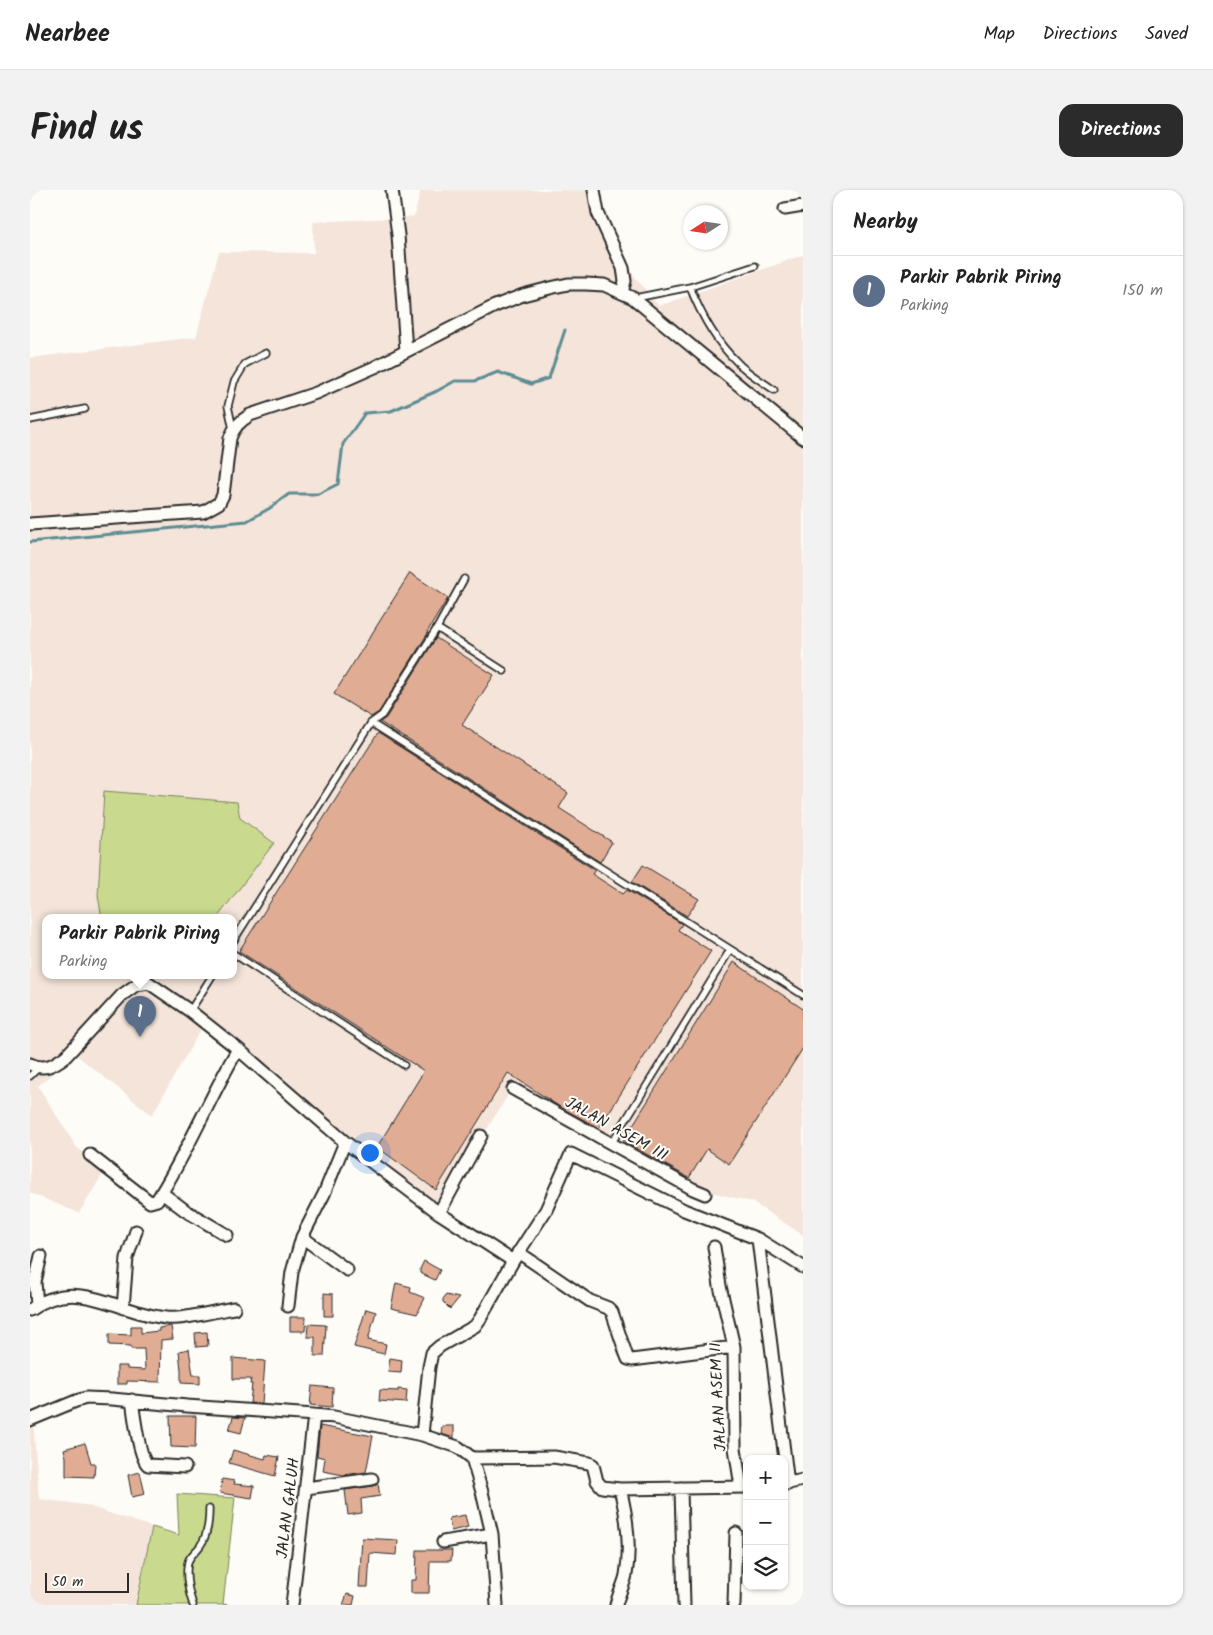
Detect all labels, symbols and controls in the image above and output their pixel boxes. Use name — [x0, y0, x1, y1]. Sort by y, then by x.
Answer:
text: Nearbee — [25, 15, 110, 54]
text: Map — [983, 20, 1015, 49]
text: Directions — [1043, 20, 1117, 49]
text: Saved — [1145, 20, 1188, 49]
text: Find us — [30, 102, 143, 158]
button: Directions — [1059, 104, 1183, 157]
north arrow — [683, 205, 728, 250]
text: Nearby — [853, 206, 918, 239]
text: Parkir Pabrik Piring — [900, 263, 1062, 293]
text: 1 — [867, 278, 871, 303]
text: 150 m — [1122, 278, 1163, 303]
text: Parking — [900, 293, 949, 318]
popup — [42, 914, 237, 979]
text: Parkir Pabrik Piring — [59, 919, 220, 949]
text: Parking — [59, 949, 108, 974]
pin: 1 — [124, 996, 156, 1037]
street label: JALAN ASEM III — [560, 1091, 672, 1168]
your location — [357, 1140, 383, 1166]
street label: JALAN ASEM II — [703, 1342, 734, 1452]
map controls — [743, 1455, 788, 1590]
button: + — [743, 1455, 788, 1500]
street label: JALAN GALUH — [270, 1456, 307, 1560]
button: − — [743, 1500, 788, 1545]
button: layers — [743, 1545, 788, 1590]
scale bar — [45, 1570, 129, 1593]
text: 50 m — [52, 1571, 83, 1593]

